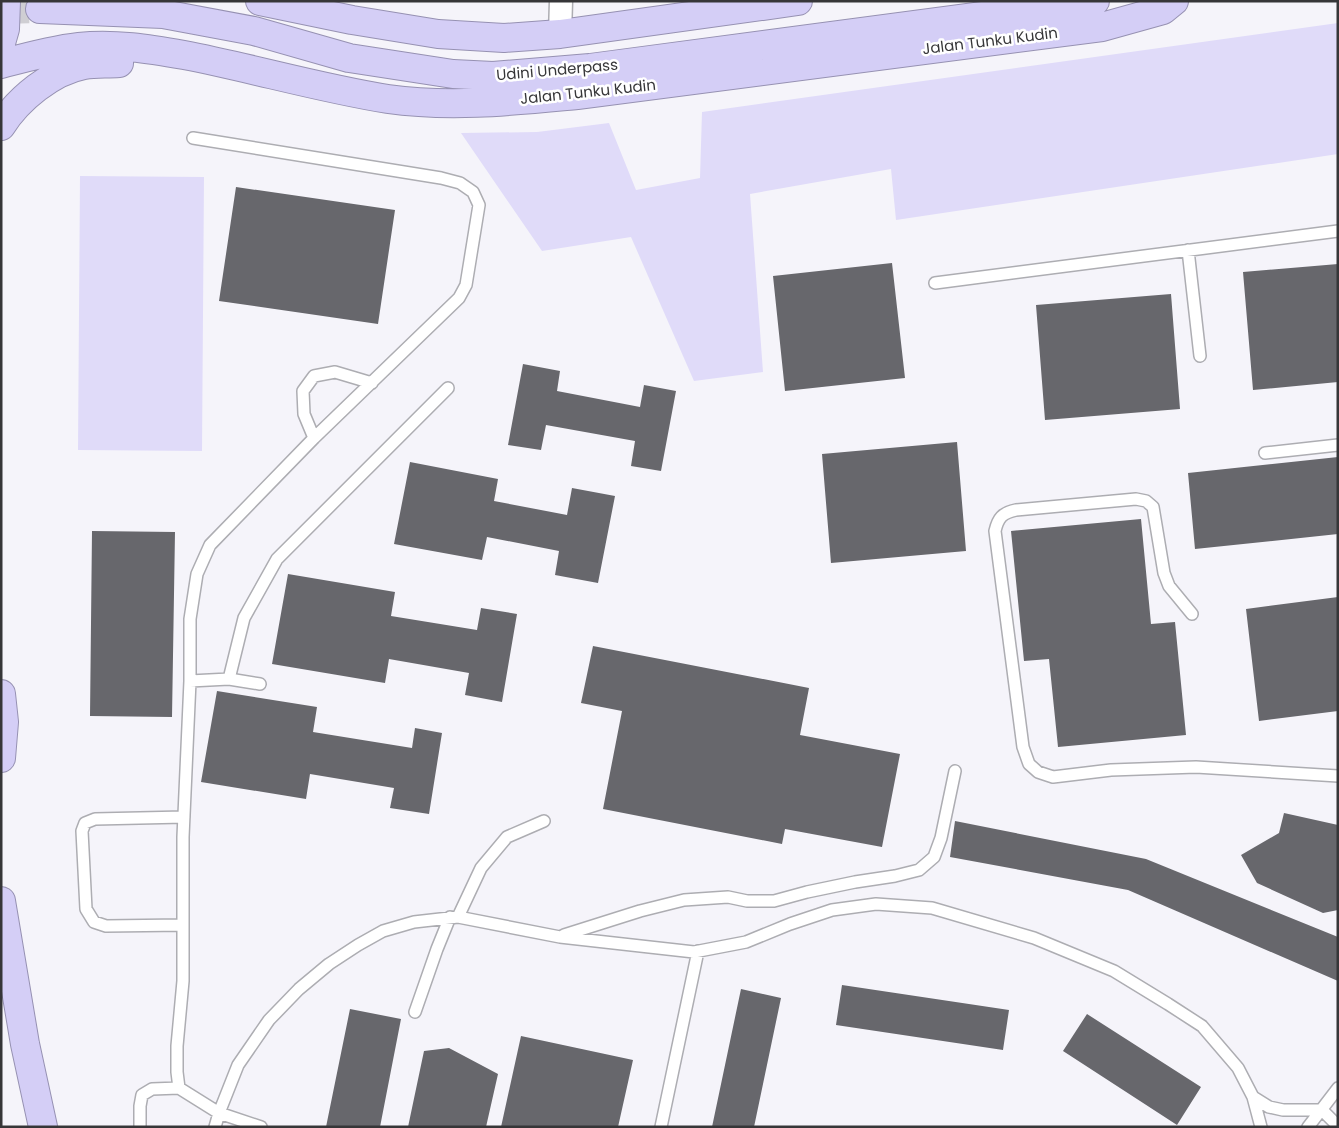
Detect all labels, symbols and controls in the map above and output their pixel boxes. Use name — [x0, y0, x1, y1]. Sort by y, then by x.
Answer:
street label: Jalan Tunku Kudin — [921, 22, 1059, 59]
street label: Udini Underpass — [495, 54, 619, 85]
street label: Jalan Tunku Kudin — [519, 74, 657, 109]

